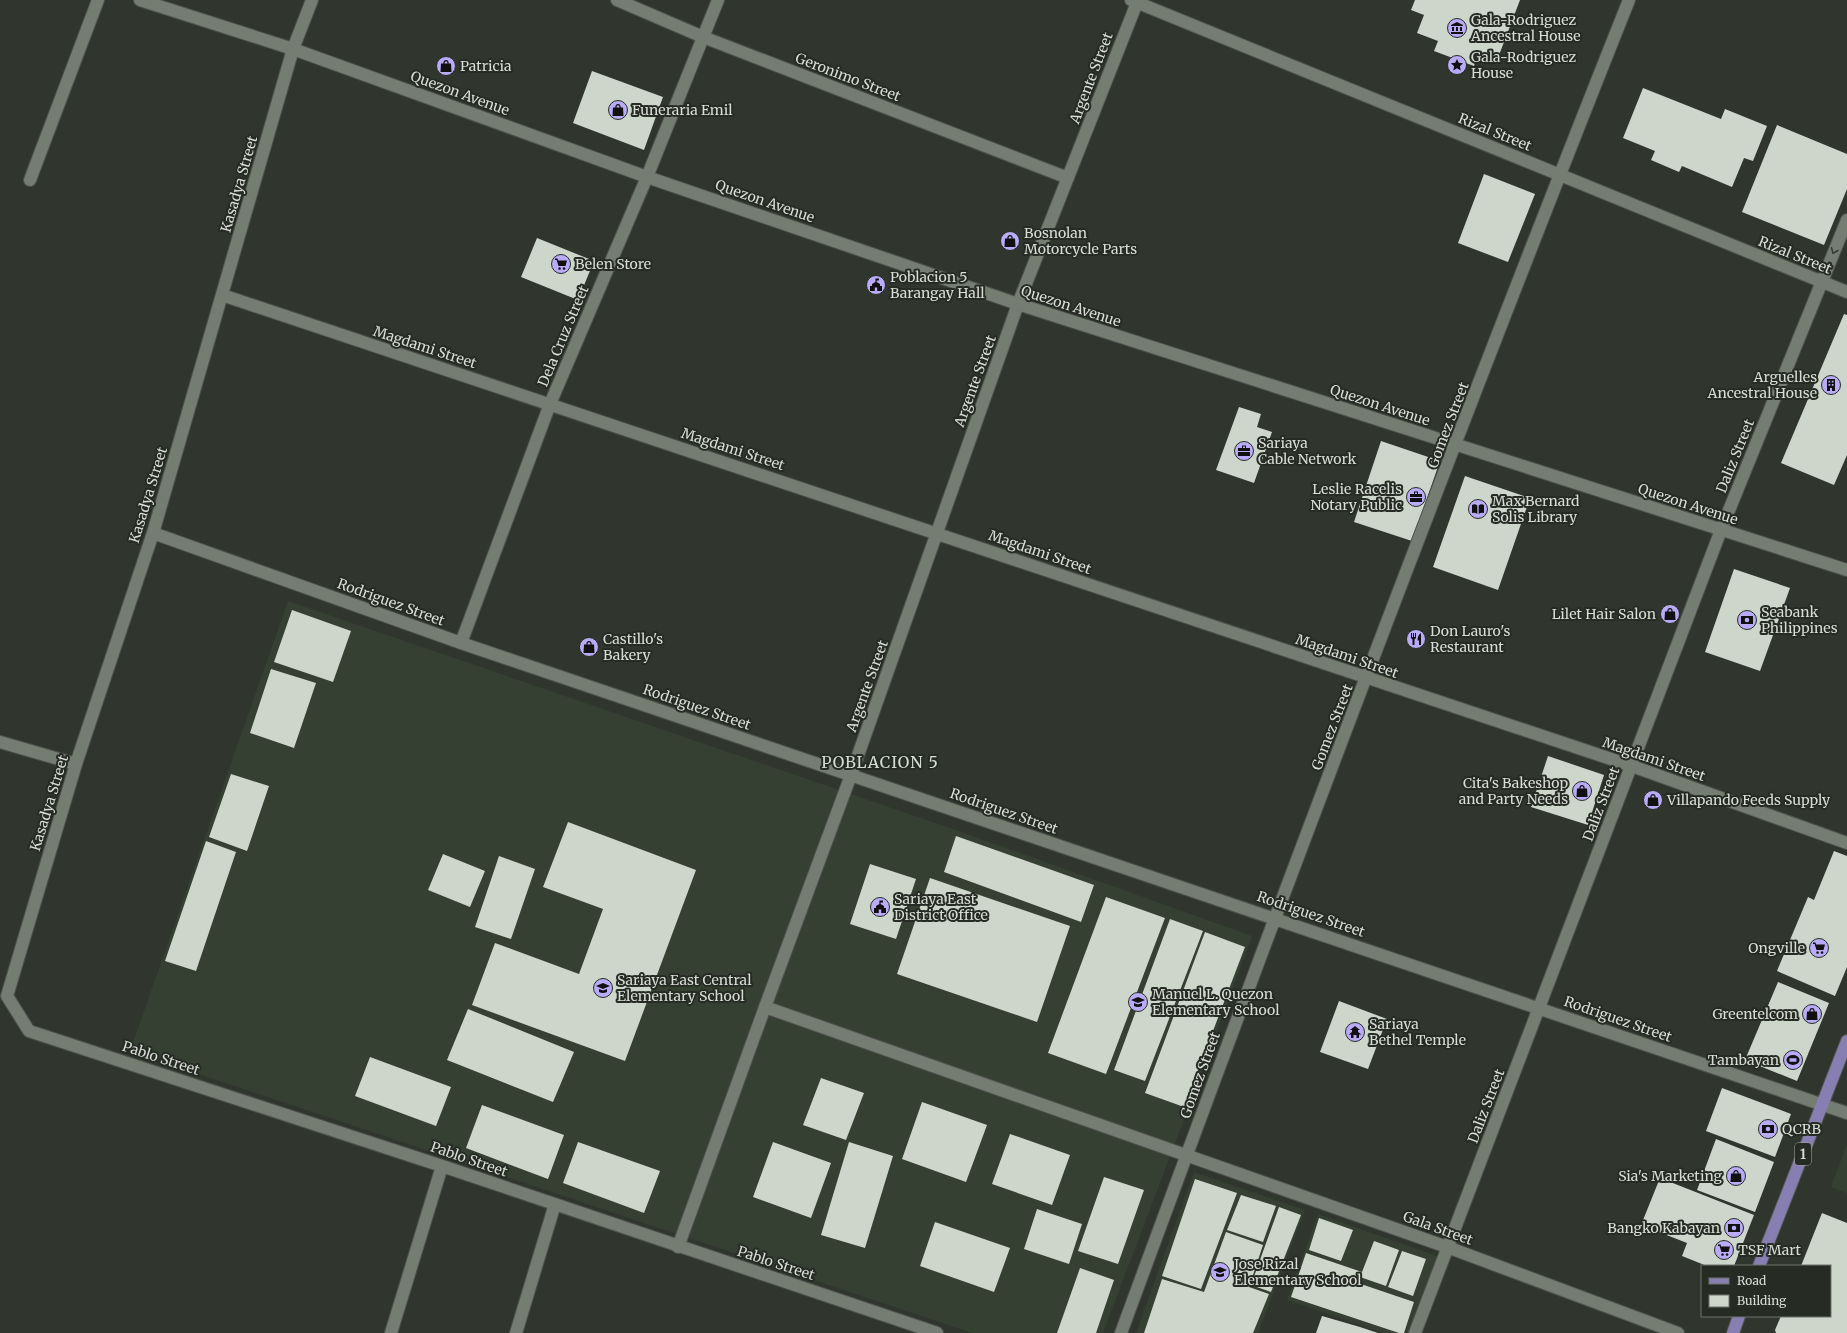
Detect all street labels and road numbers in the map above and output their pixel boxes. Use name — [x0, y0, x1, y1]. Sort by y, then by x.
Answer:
street label: Argente Street — [1065, 29, 1117, 127]
street label: Geronimo Street — [793, 49, 904, 105]
street label: Quezon Avenue — [408, 67, 512, 119]
street label: Rizal Street — [1456, 109, 1535, 155]
street label: Kasadya Street — [217, 133, 262, 234]
street label: Quezon Avenue — [713, 176, 817, 226]
street label: Rizal Street — [1756, 232, 1835, 278]
street label: Quezon Avenue — [1019, 281, 1123, 331]
street label: Dela Cruz Street — [534, 282, 593, 389]
street label: Magdami Street — [371, 322, 479, 372]
street label: Argente Street — [950, 332, 1000, 430]
street label: Gomez Street — [1423, 379, 1473, 471]
street label: Quezon Avenue — [1328, 380, 1432, 430]
street label: Daliz Street — [1712, 416, 1758, 496]
street label: Magdami Street — [679, 424, 787, 474]
street label: Kasadya Street — [125, 444, 171, 545]
street label: Quezon Avenue — [1636, 479, 1740, 529]
street label: Magdami Street — [986, 526, 1094, 578]
street label: Rodriguez Street — [335, 574, 448, 630]
street label: Magdami Street — [1293, 630, 1401, 682]
street label: Argente Street — [842, 637, 892, 735]
street label: Rodriguez Street — [641, 680, 754, 734]
street label: Gomez Street — [1307, 681, 1357, 773]
street label: Magdami Street — [1600, 733, 1708, 785]
street label: Kasadya Street — [26, 752, 72, 853]
street label: Daliz Street — [1579, 764, 1624, 844]
street label: Rodriguez Street — [948, 784, 1061, 838]
street label: Rodriguez Street — [1255, 887, 1368, 941]
street label: Rodriguez Street — [1562, 992, 1675, 1046]
street label: Gomez Street — [1176, 1029, 1224, 1121]
street label: Pablo Street — [120, 1037, 202, 1079]
street label: Daliz Street — [1464, 1066, 1509, 1146]
street label: Pablo Street — [428, 1137, 510, 1181]
road number: 1 — [1795, 1143, 1811, 1165]
street label: Gala Street — [1401, 1207, 1476, 1249]
street label: Pablo Street — [735, 1242, 817, 1284]

